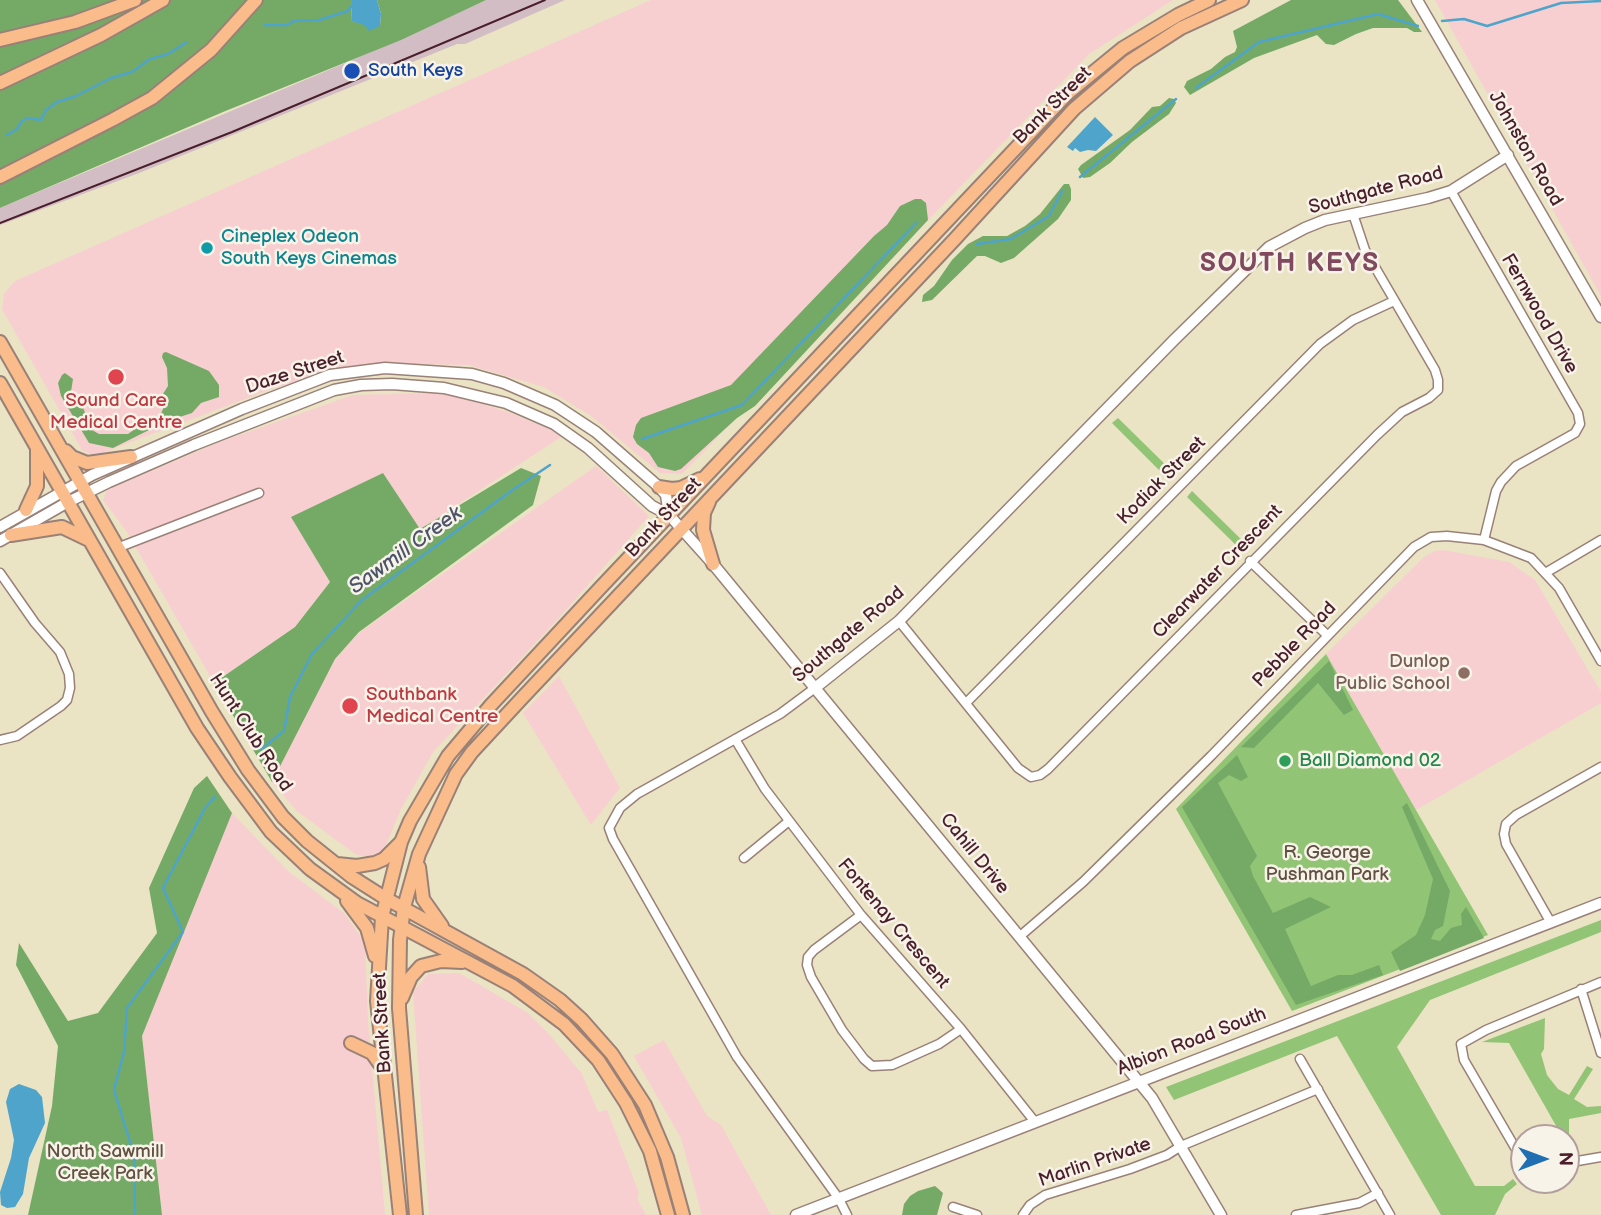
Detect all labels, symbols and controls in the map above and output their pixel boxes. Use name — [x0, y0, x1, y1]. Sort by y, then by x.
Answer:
place label: South Keys — [368, 60, 463, 82]
marker: South Keys — [342, 61, 362, 81]
street label: Bank Street — [1009, 62, 1097, 150]
street label: Johnston Road — [1483, 88, 1567, 210]
street label: Southgate Road — [1306, 162, 1446, 220]
place label: Cineplex Odeon South Keys Cinemas — [221, 226, 397, 270]
marker: Cineplex Odeon South Keys Cinemas — [199, 240, 215, 256]
district label: SOUTH KEYS — [1201, 248, 1379, 280]
street label: Fernwood Drive — [1496, 250, 1582, 378]
street label: Daze Street — [243, 346, 347, 400]
marker: Sound Care Medical Centre — [106, 367, 126, 387]
place label: Sound Care Medical Centre — [50, 390, 182, 434]
street label: Kodiak Street — [1113, 432, 1211, 530]
street label: Bank Street — [621, 473, 707, 563]
street label: Clearwater Crescent — [1148, 500, 1288, 644]
water label: Sawmill Creek — [344, 501, 468, 601]
street label: Southgate Road — [789, 582, 909, 688]
street label: Pebble Road — [1248, 597, 1342, 693]
place label: Dunlop Public School — [1335, 651, 1450, 695]
marker: Dunlop Public School — [1456, 665, 1472, 681]
street label: Hunt Club Road — [203, 670, 297, 796]
place label: Southbank Medical Centre — [366, 684, 498, 728]
marker: Southbank Medical Centre — [340, 696, 360, 716]
place label: Ball Diamond 02 — [1299, 750, 1441, 772]
marker: Ball Diamond 02 — [1277, 753, 1293, 769]
street label: Cahill Drive — [934, 809, 1014, 899]
park label: R. George Pushman Park — [1266, 842, 1388, 886]
street label: Fontenay Crescent — [832, 854, 954, 994]
street label: Bank Street — [369, 972, 397, 1074]
street label: Albion Road South — [1114, 1003, 1270, 1081]
north arrow — [1510, 1124, 1580, 1194]
street label: Marlin Private — [1036, 1133, 1154, 1193]
park label: North Sawmill Creek Park — [46, 1141, 164, 1185]
text: N — [1553, 1152, 1576, 1166]

